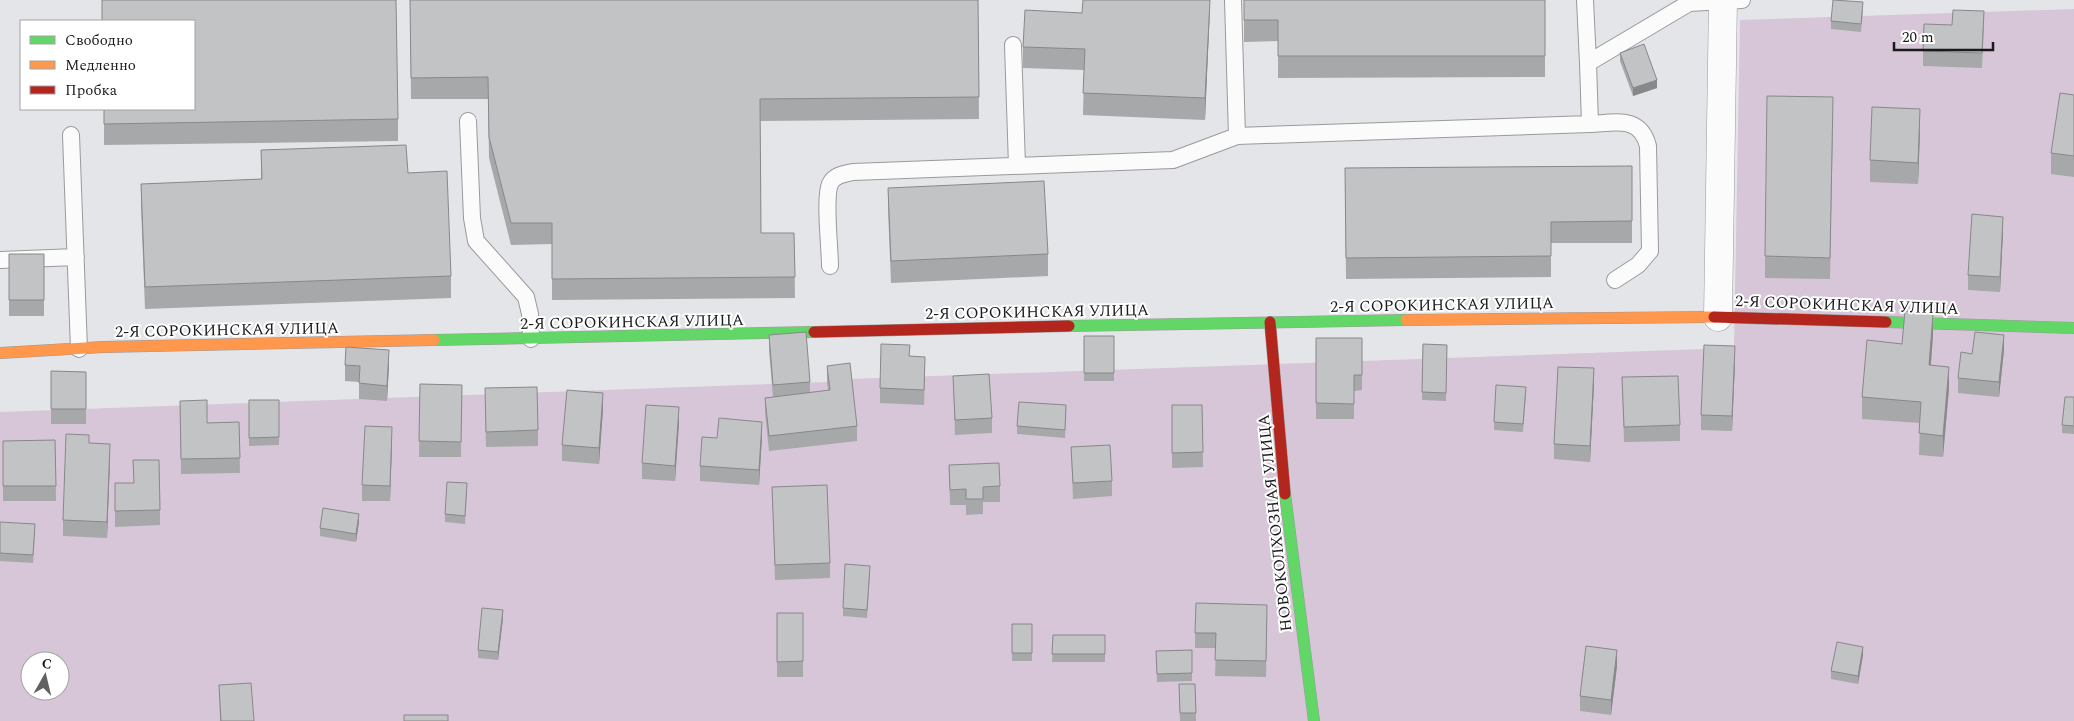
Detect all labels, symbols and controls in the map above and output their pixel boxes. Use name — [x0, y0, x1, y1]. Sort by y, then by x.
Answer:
legend — [20, 20, 195, 110]
scale bar — [1894, 20, 1993, 52]
text: 20 m — [1902, 26, 1934, 49]
text: Свободно — [65, 29, 133, 52]
text: Медленно — [65, 54, 136, 77]
text: Пробка — [65, 79, 118, 102]
street label: 2-Я СОРОКИНСКАЯ УЛИЦА — [1735, 289, 1959, 321]
street label: 2-Я СОРОКИНСКАЯ УЛИЦА — [1330, 291, 1554, 319]
street label: 2-Я СОРОКИНСКАЯ УЛИЦА — [925, 298, 1149, 326]
street label: 2-Я СОРОКИНСКАЯ УЛИЦА — [520, 308, 744, 336]
street label: 2-Я СОРОКИНСКАЯ УЛИЦА — [115, 316, 339, 344]
street label: НОВОКОЛХОЗНАЯ УЛИЦА — [1252, 413, 1298, 633]
north arrow — [20, 651, 70, 701]
text: С — [40, 653, 53, 675]

